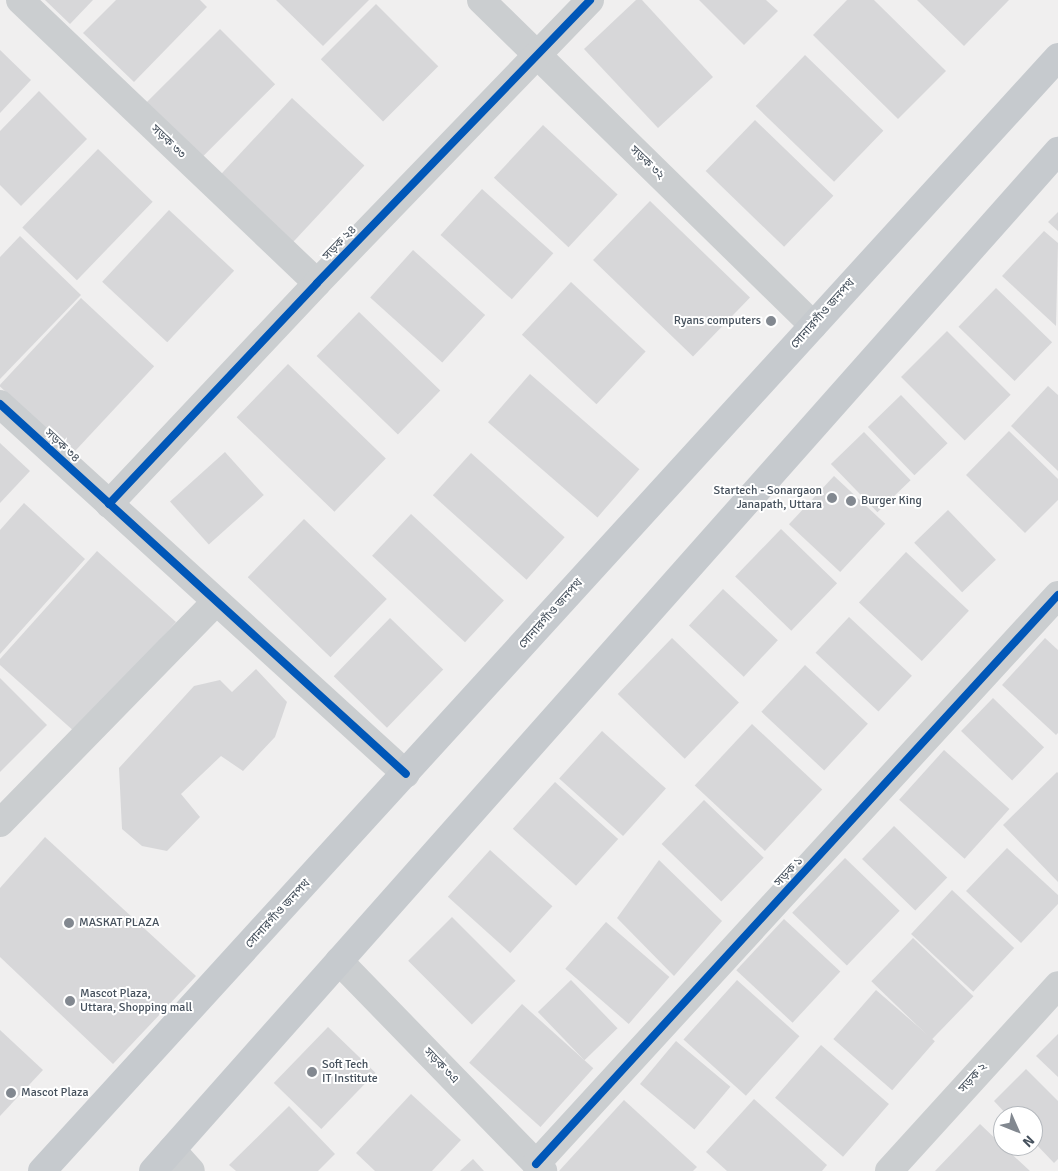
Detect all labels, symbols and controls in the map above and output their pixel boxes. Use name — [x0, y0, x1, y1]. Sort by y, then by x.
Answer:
street label: সড়ক ৩৩ — [148, 122, 188, 162]
street label: সড়ক ৩২ — [627, 143, 667, 183]
street label: সড়ক ২৪ — [320, 223, 360, 263]
street label: সোনারগাঁও জনপথ — [788, 276, 858, 352]
place label: Ryans computers — [674, 314, 761, 328]
marker: Ryans computers — [765, 315, 777, 327]
street label: সড়ক ৩৪ — [42, 426, 82, 466]
place label: Startech - Sonargaon Janapath, Uttara — [714, 484, 822, 512]
marker: Startech - Sonargaon Janapath, Uttara — [826, 492, 838, 504]
place label: Burger King — [861, 494, 922, 508]
marker: Burger King — [845, 495, 857, 507]
street label: সোনারগাঁও জনপথ — [516, 576, 586, 652]
street label: সড়ক ১ — [772, 854, 806, 890]
street label: সোনারগাঁও জনপথ — [242, 877, 314, 951]
place label: MASKAT PLAZA — [79, 916, 159, 930]
marker: MASKAT PLAZA — [63, 917, 75, 929]
place label: Mascot Plaza, Uttara, Shopping mall — [80, 987, 192, 1015]
marker: Mascot Plaza, Uttara, Shopping mall — [64, 995, 76, 1007]
street label: সড়ক ৩এ — [420, 1045, 462, 1087]
place label: Soft Tech IT Institute — [322, 1058, 378, 1086]
street label: সড়ক ২ — [956, 1060, 990, 1096]
marker: Soft Tech IT Institute — [306, 1066, 318, 1078]
place label: Mascot Plaza — [21, 1086, 88, 1100]
marker: Mascot Plaza — [5, 1087, 17, 1099]
north arrow — [993, 1106, 1043, 1156]
text: N — [1019, 1132, 1038, 1150]

